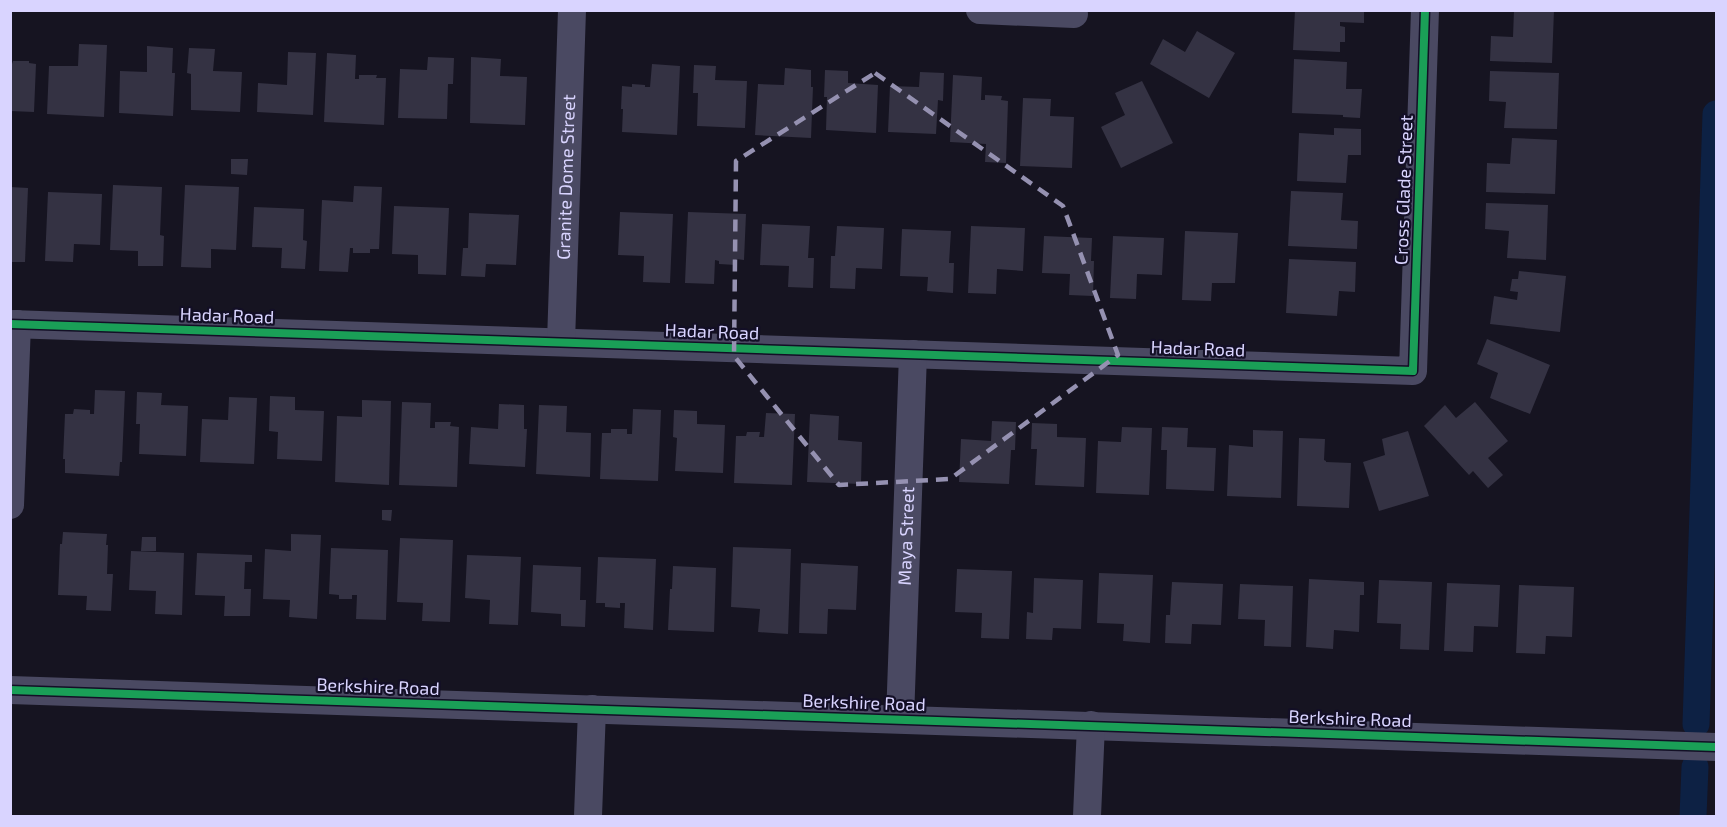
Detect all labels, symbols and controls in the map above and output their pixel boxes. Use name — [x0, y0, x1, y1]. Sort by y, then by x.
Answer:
street label: Granite Dome Street — [552, 94, 579, 260]
street label: Cross Glade Street — [1389, 114, 1417, 265]
street label: Hadar Road — [179, 302, 275, 328]
street label: Hadar Road — [664, 318, 760, 344]
street label: Hadar Road — [1150, 335, 1246, 361]
street label: Maya Street — [893, 486, 918, 586]
street label: Berkshire Road — [316, 673, 440, 699]
street label: Berkshire Road — [802, 689, 926, 715]
street label: Berkshire Road — [1288, 705, 1412, 731]

